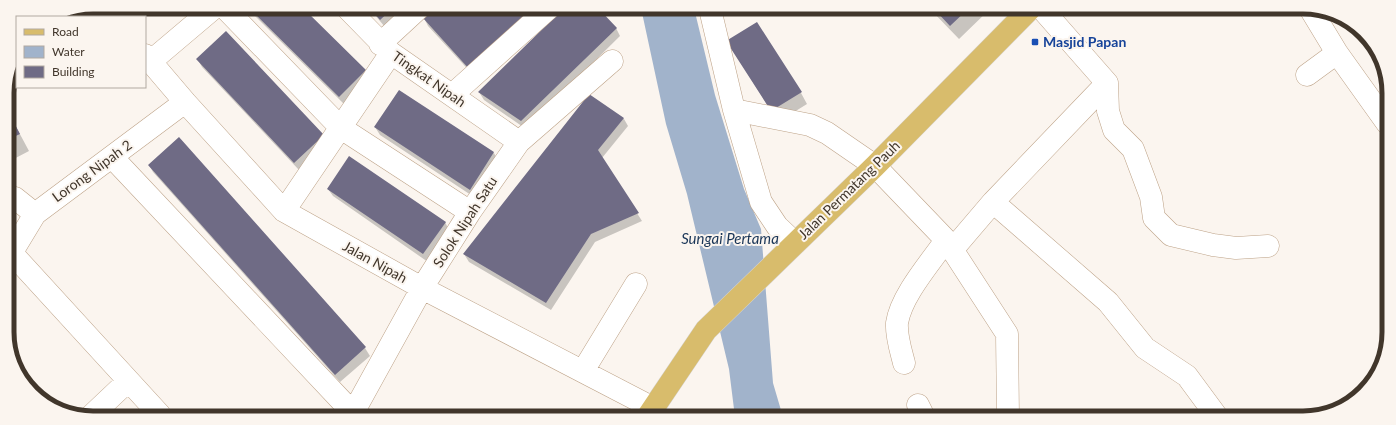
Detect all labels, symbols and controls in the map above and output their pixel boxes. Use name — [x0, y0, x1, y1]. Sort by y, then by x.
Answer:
legend — [16, 16, 146, 88]
text: Road — [52, 24, 79, 39]
place label: Masjid Papan — [1043, 33, 1126, 50]
marker: Masjid Papan — [1030, 37, 1040, 47]
text: Water — [52, 44, 85, 59]
street label: Tingkat Nipah — [389, 47, 469, 110]
text: Building — [52, 64, 95, 79]
street label: Lorong Nipah 2 — [49, 136, 135, 205]
street label: Jalan Permatang Pauh — [794, 137, 903, 242]
street label: Solok Nipah Satu — [429, 173, 500, 270]
water label: Sungai Pertama — [681, 229, 779, 247]
street label: Jalan Nipah — [340, 237, 410, 286]

